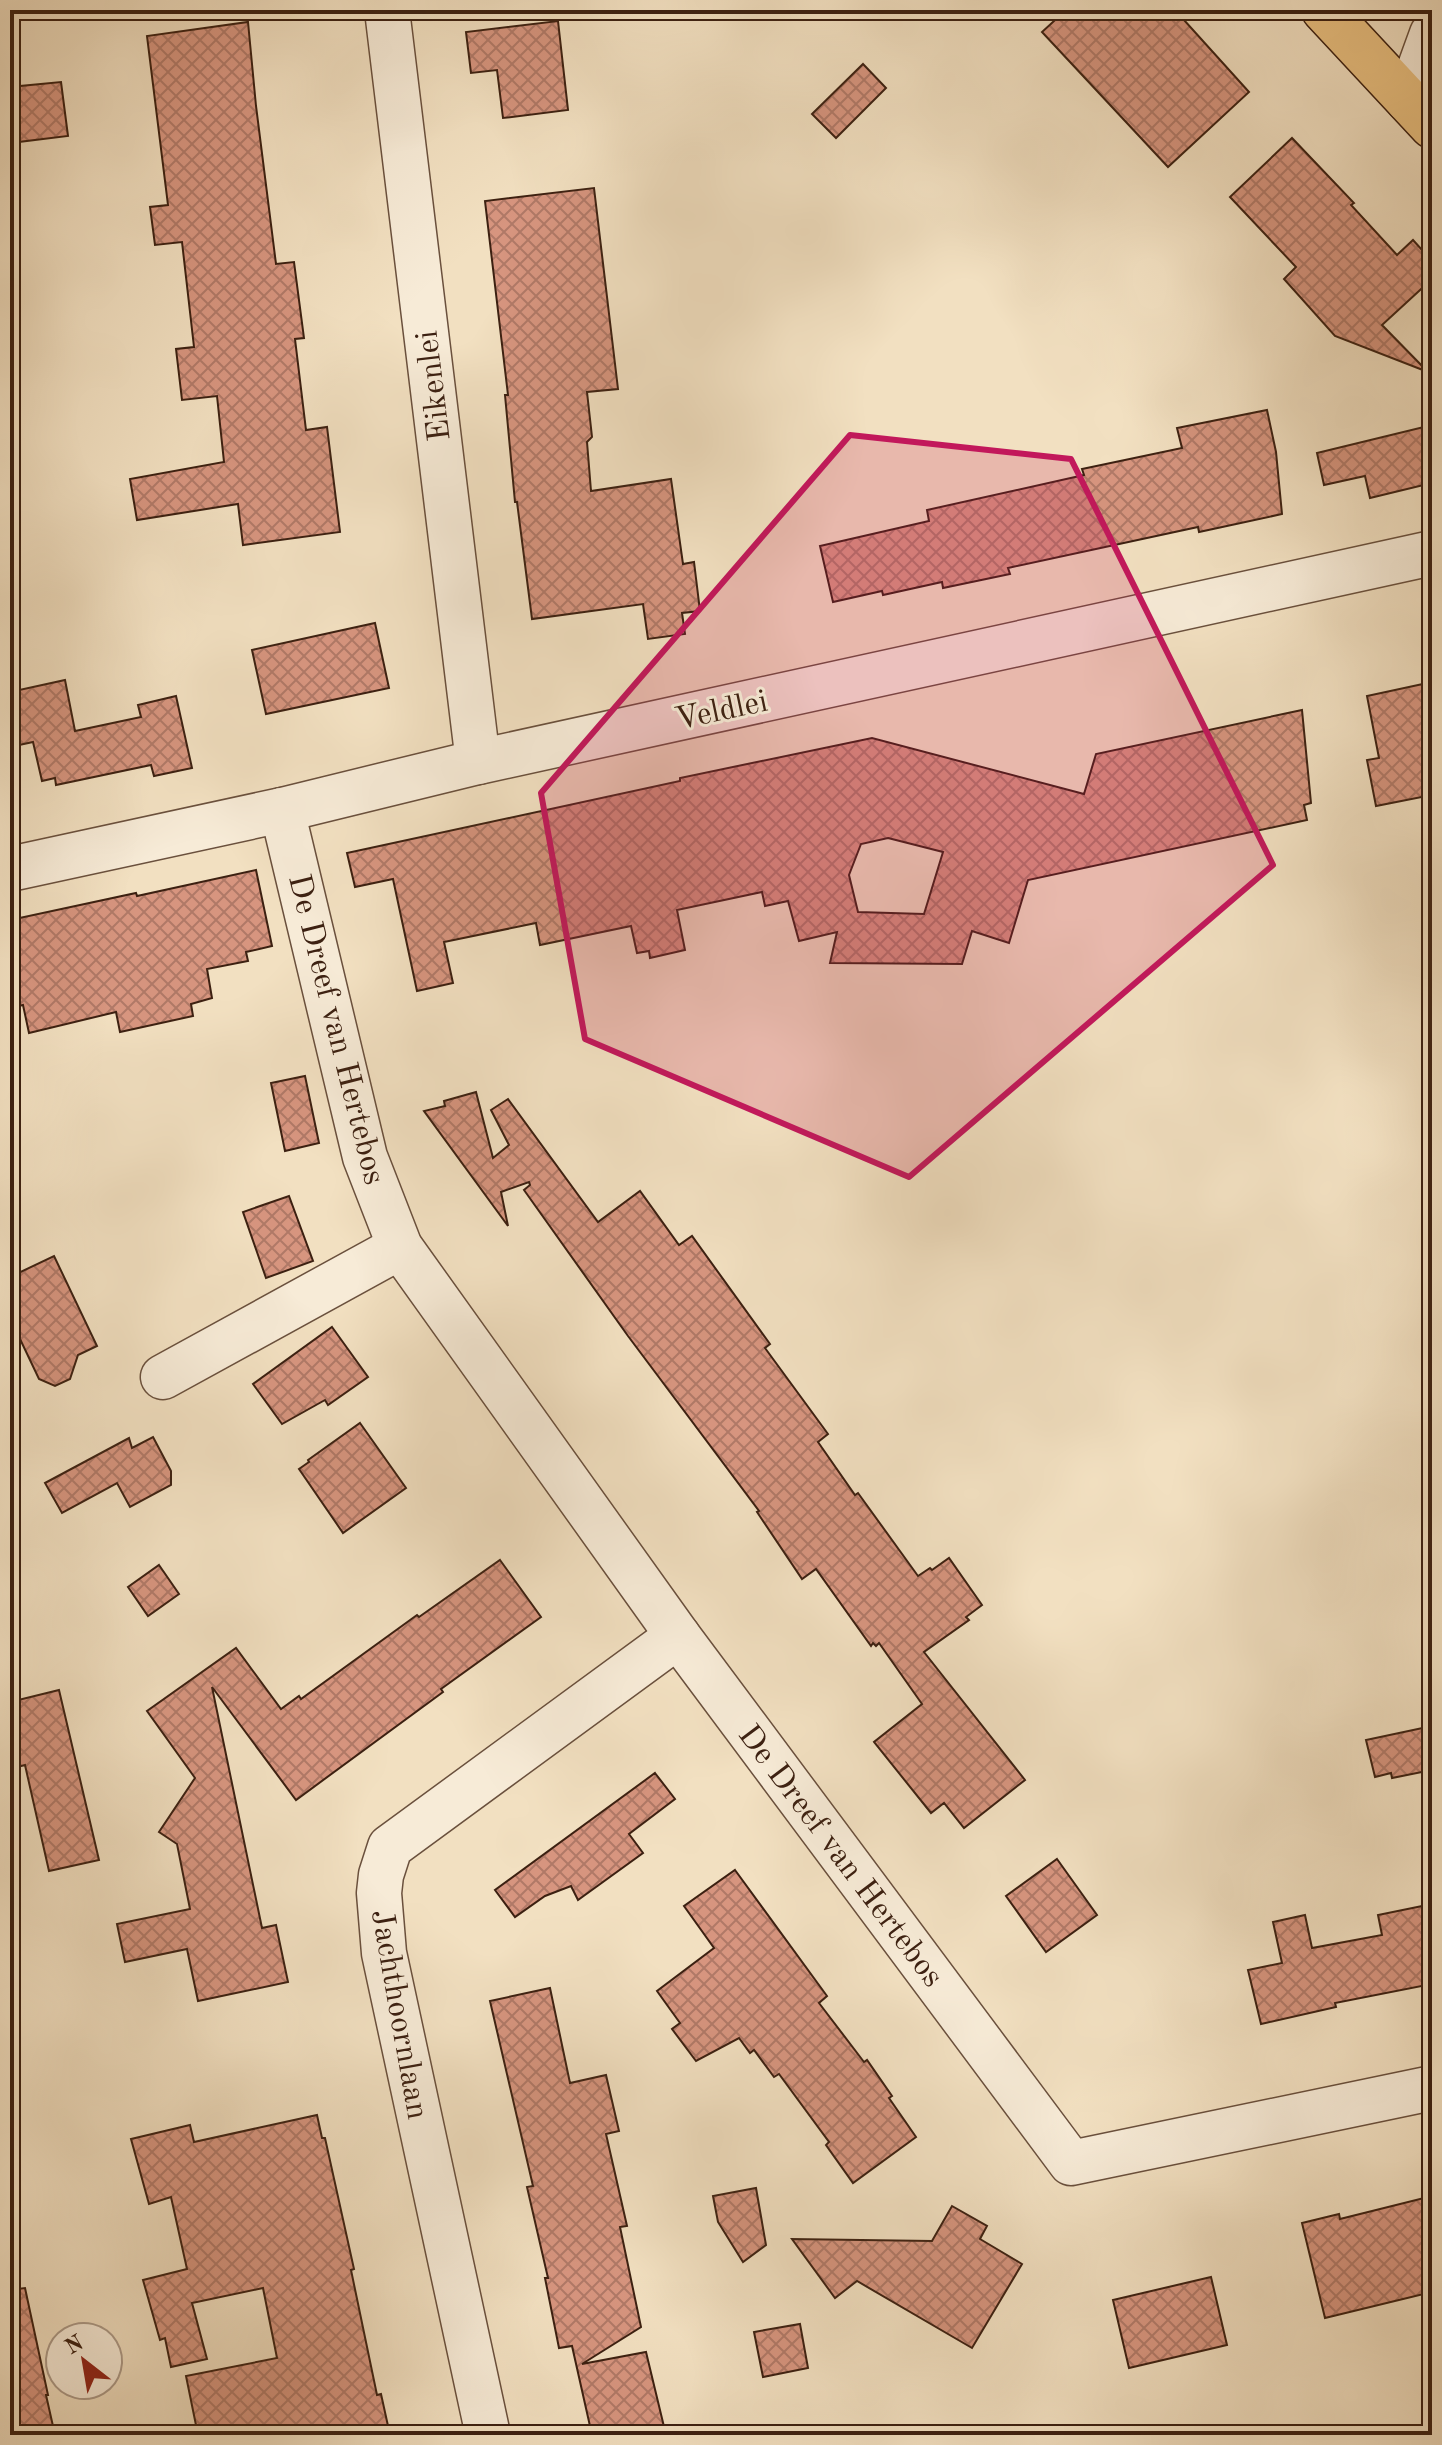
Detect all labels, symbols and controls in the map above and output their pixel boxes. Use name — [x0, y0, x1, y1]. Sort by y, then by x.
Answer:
street label: Eikenlei — [412, 328, 458, 443]
street label: Veldlei — [672, 687, 771, 737]
street label: De Dreef van Hertebos — [281, 871, 389, 1188]
street label: De Dreef van Hertebos — [731, 1720, 948, 1994]
street label: Jachthoornlaan — [364, 1907, 432, 2122]
north arrow — [44, 2321, 124, 2401]
text: N — [62, 2332, 88, 2359]

